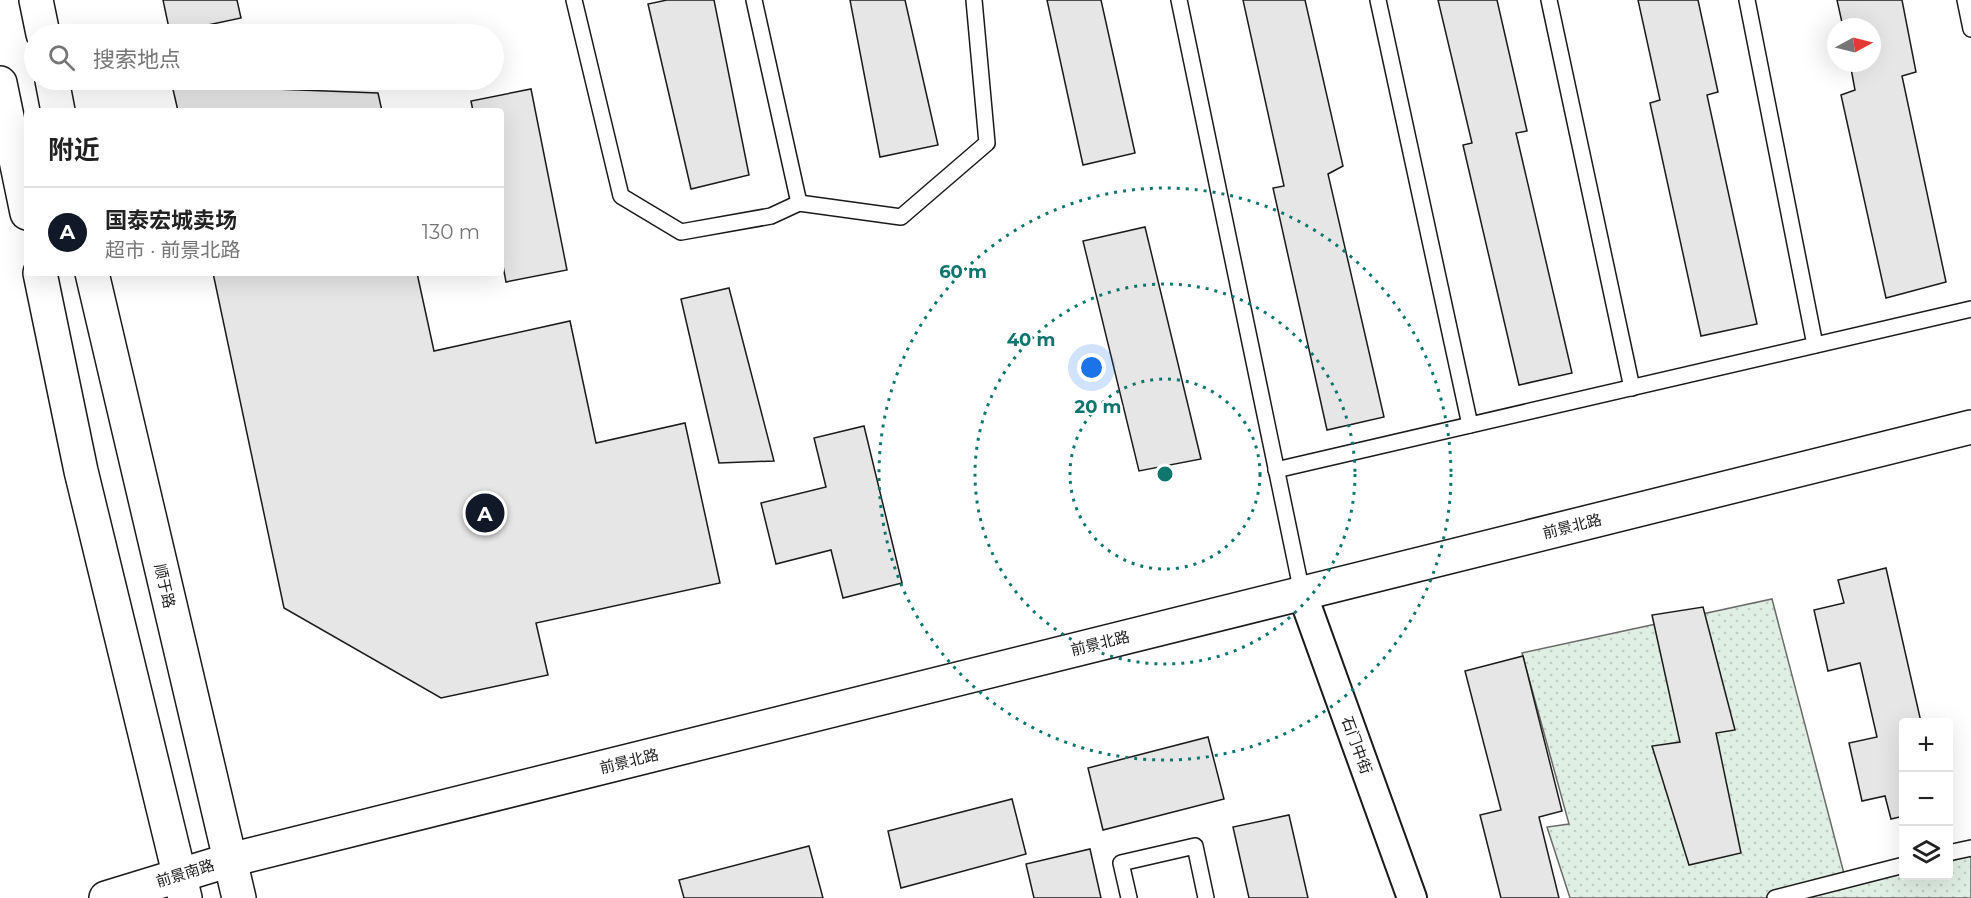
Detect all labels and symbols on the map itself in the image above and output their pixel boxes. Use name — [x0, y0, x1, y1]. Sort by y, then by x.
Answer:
north arrow — [1827, 18, 1881, 72]
text: 60 m — [939, 261, 987, 283]
text: 40 m — [1007, 329, 1055, 351]
your location — [1077, 353, 1106, 382]
text: 20 m — [1075, 396, 1121, 418]
centre of rings — [1155, 464, 1175, 484]
pin: A — [466, 490, 504, 536]
street label: 前景北路 — [1541, 510, 1603, 542]
street label: 顺于路 — [151, 562, 179, 610]
street label: 前景北路 — [1069, 627, 1131, 659]
street label: 石门中街 — [1338, 714, 1376, 776]
street label: 前景北路 — [598, 745, 660, 777]
street label: 前景南路 — [154, 855, 216, 891]

